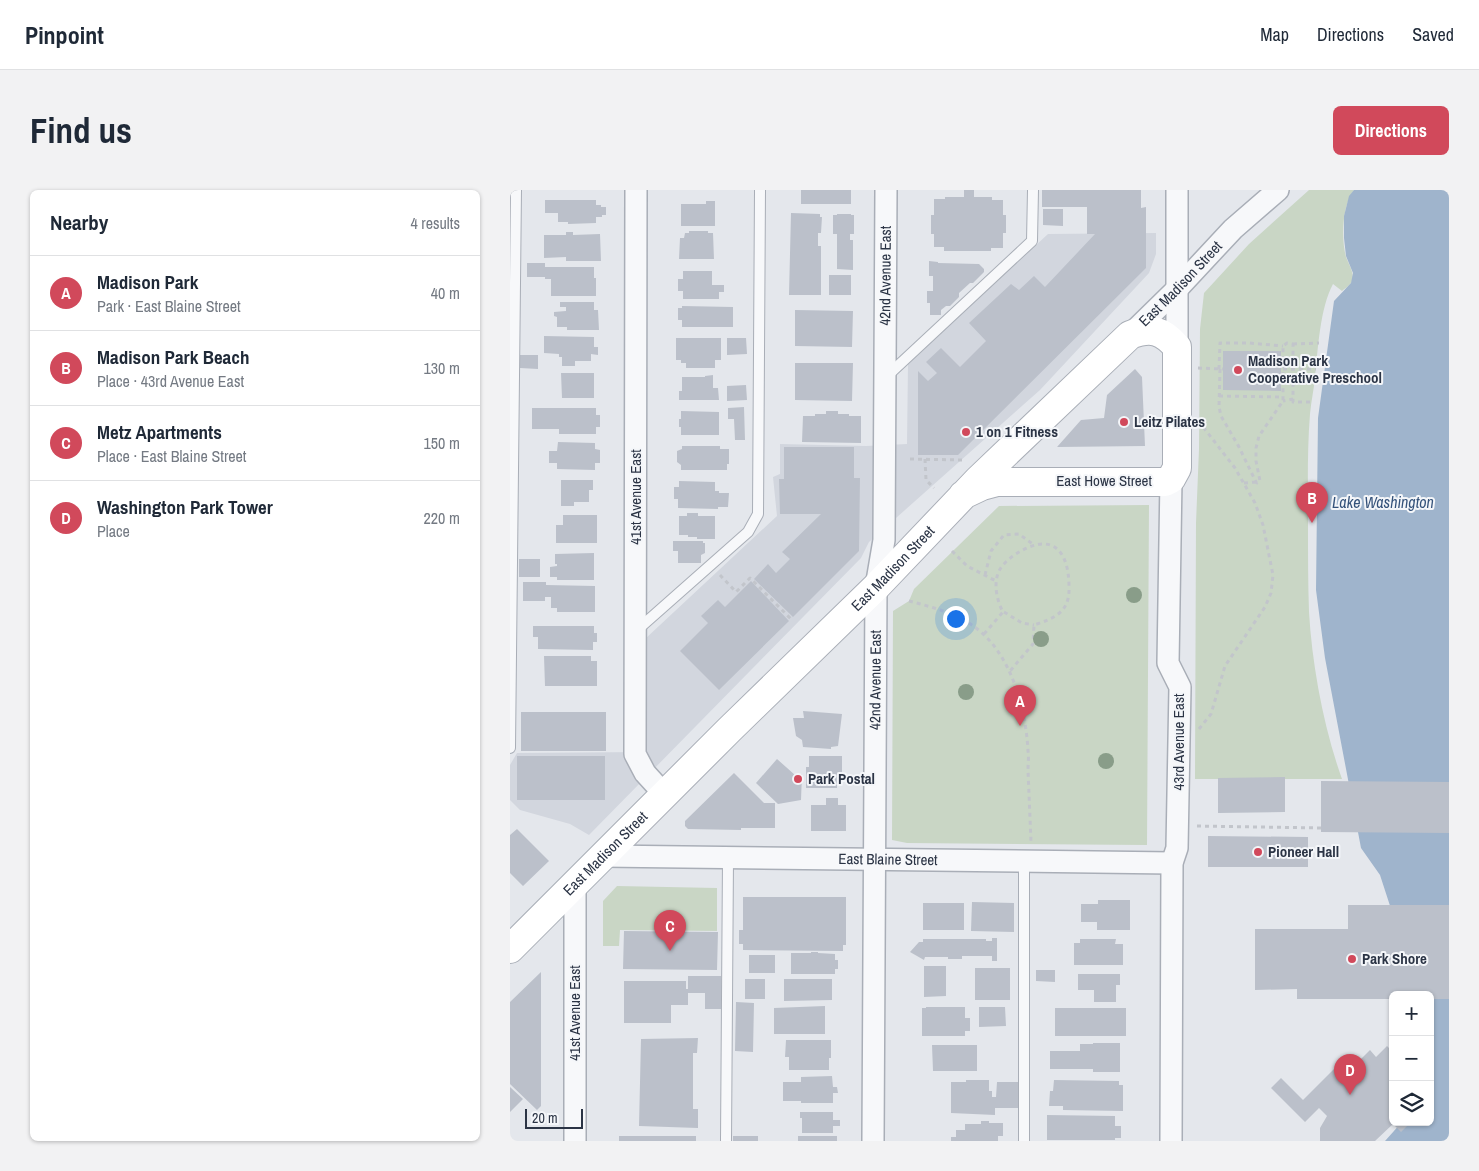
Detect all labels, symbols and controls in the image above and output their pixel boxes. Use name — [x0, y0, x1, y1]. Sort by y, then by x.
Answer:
text: Pinpoint — [25, 19, 104, 51]
text: Map — [1260, 22, 1289, 47]
text: Directions — [1317, 22, 1384, 47]
text: Saved — [1412, 22, 1454, 47]
button: Directions — [1333, 106, 1449, 155]
text: Find us — [30, 107, 132, 154]
text: Nearby — [50, 208, 108, 237]
text: 4 results — [410, 212, 460, 234]
street label: 42nd Avenue East — [874, 225, 896, 326]
street label: East Madison Street — [1134, 236, 1227, 331]
text: Madison Park — [97, 269, 198, 295]
text: A — [61, 282, 71, 304]
text: 40 m — [431, 282, 460, 304]
text: Park · East Blaine Street — [97, 295, 241, 317]
text: Madison Park Beach — [97, 344, 249, 370]
place label: Madison Park Cooperative Preschool — [1248, 350, 1382, 388]
text: B — [61, 357, 71, 379]
text: 130 m — [424, 357, 460, 379]
marker: Madison Park Cooperative Preschool — [1232, 364, 1244, 376]
text: Place · 43rd Avenue East — [97, 370, 244, 392]
place label: Leitz Pilates — [1134, 411, 1205, 432]
marker: Leitz Pilates — [1118, 416, 1130, 428]
text: Metz Apartments — [97, 419, 222, 445]
place label: 1 on 1 Fitness — [976, 421, 1058, 442]
marker: 1 on 1 Fitness — [960, 426, 972, 438]
text: C — [61, 432, 71, 454]
text: 150 m — [424, 432, 460, 454]
text: Place · East Blaine Street — [97, 445, 247, 467]
street label: 41st Avenue East — [625, 449, 646, 545]
street label: East Howe Street — [1056, 470, 1152, 491]
pin: B — [1296, 482, 1328, 523]
water label: Lake Washington — [1332, 491, 1434, 513]
text: Washington Park Tower — [97, 494, 273, 520]
text: D — [61, 507, 71, 529]
text: 220 m — [424, 507, 460, 529]
text: Place — [97, 520, 130, 542]
street label: East Madison Street — [846, 520, 940, 615]
your location — [943, 606, 969, 632]
street label: 42nd Avenue East — [864, 630, 886, 730]
pin: A — [1004, 685, 1036, 726]
street label: 43rd Avenue East — [1168, 693, 1189, 790]
place label: Park Postal — [808, 768, 875, 789]
marker: Park Postal — [792, 773, 804, 785]
street label: East Madison Street — [558, 806, 652, 900]
place label: Pioneer Hall — [1268, 841, 1339, 862]
marker: Pioneer Hall — [1252, 846, 1264, 858]
street label: East Blaine Street — [838, 848, 938, 870]
pin: C — [654, 910, 686, 951]
place label: Park Shore — [1362, 948, 1427, 969]
marker: Park Shore — [1346, 953, 1358, 965]
street label: 41st Avenue East — [564, 965, 585, 1061]
map controls — [1389, 991, 1434, 1126]
button: + — [1389, 991, 1434, 1036]
button: − — [1389, 1036, 1434, 1081]
pin: D — [1334, 1054, 1366, 1095]
button: layers — [1389, 1081, 1434, 1126]
scale bar — [525, 1106, 582, 1129]
text: 20 m — [532, 1109, 558, 1127]

